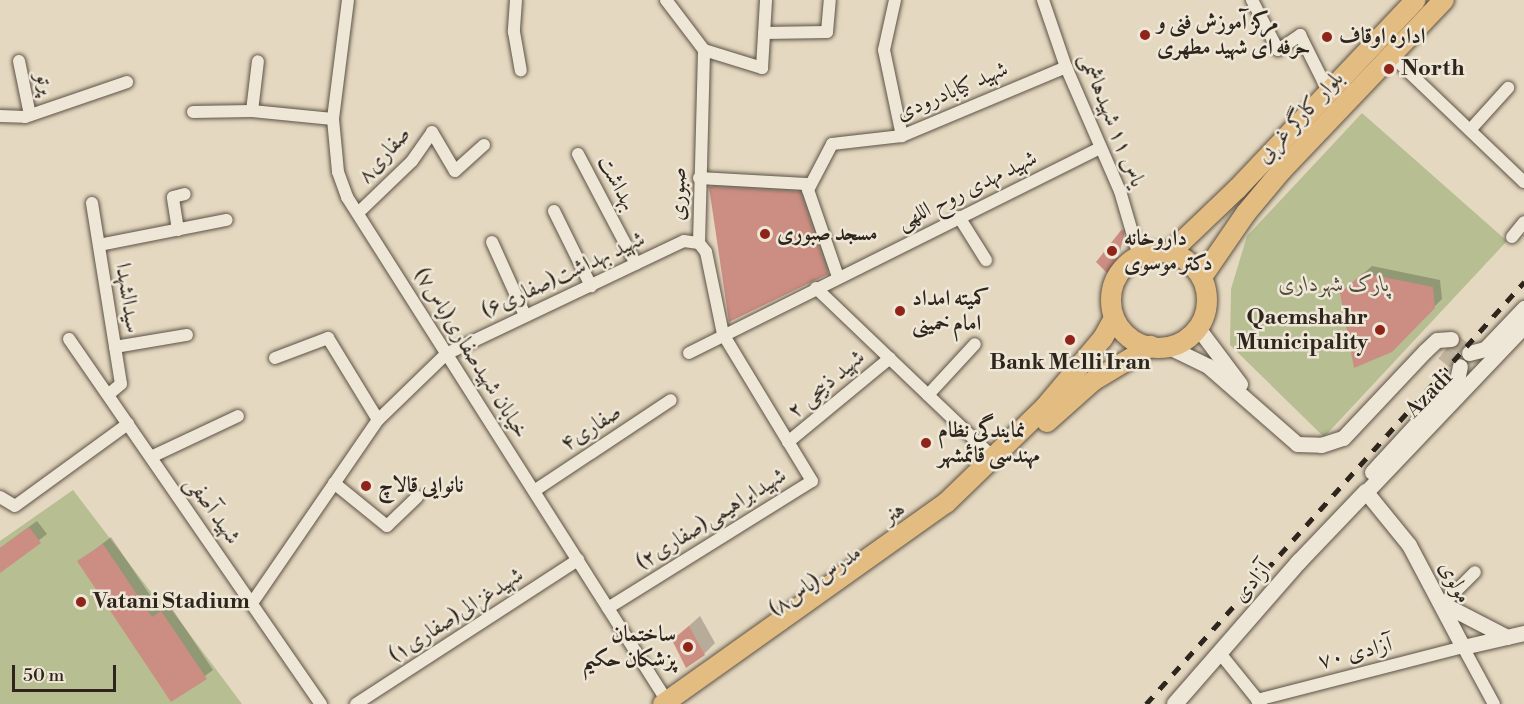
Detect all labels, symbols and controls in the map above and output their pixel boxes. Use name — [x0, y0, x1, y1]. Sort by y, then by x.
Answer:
place label: مرکز آموزش فنی و حرفه ای شهید مطهری — [1157, 9, 1310, 60]
place label: اداره اوقاف — [1339, 24, 1426, 50]
marker: مرکز آموزش فنی و حرفه ای شهید مطهری — [1138, 28, 1152, 42]
marker: اداره اوقاف — [1320, 30, 1334, 44]
street label: یاس ۱۱ شهیدهاشمی — [1073, 49, 1151, 191]
street label: شهید کیابادرودی — [892, 56, 1012, 126]
place label: North — [1401, 56, 1465, 82]
marker: North — [1382, 62, 1396, 76]
street label: بلوار کارگر غربی — [1251, 65, 1349, 169]
street label: پرتو — [30, 70, 60, 98]
street label: صفاری۸ — [352, 121, 416, 189]
street label: شهید مهدی روح اللهی — [893, 145, 1041, 235]
street label: بهداشت — [592, 151, 642, 215]
street label: صبوری — [664, 167, 692, 221]
place label: مسجد صبوری — [777, 221, 878, 247]
place label: داروخانه دکتر موسوی — [1124, 225, 1213, 276]
street label: شهید بهداشت(صفاری۶) — [477, 226, 649, 324]
marker: مسجد صبوری — [758, 227, 772, 241]
marker: داروخانه دکتر موسوی — [1105, 244, 1119, 258]
street label: سیدالشهدا — [109, 261, 147, 335]
street label: خیابان شهیدصفاری(یاس۷) — [408, 263, 534, 443]
park label: پارک شهرداری — [1278, 272, 1390, 298]
place label: کمیته امداد امام خمینی — [912, 285, 990, 336]
marker: کمیته امداد امام خمینی — [893, 304, 907, 318]
place label: Qaemshahr Municipality — [1236, 304, 1368, 356]
marker: Qaemshahr Municipality — [1373, 323, 1387, 337]
marker: Bank Melli Iran — [1063, 333, 1077, 347]
street label: شهید ذبیحی ۲ — [782, 344, 870, 424]
place label: Bank Melli Iran — [989, 350, 1151, 376]
street label: Azadi — [1400, 364, 1458, 424]
street label: صفاری۴ — [556, 399, 626, 457]
place label: نمایندگی نظام مهندسی قائمشهر — [938, 417, 1040, 469]
marker: نمایندگی نظام مهندسی قائمشهر — [919, 436, 933, 450]
street label: شهیدابراهیمی(صفاری۲) — [631, 462, 791, 576]
street label: شهید آصفی — [180, 471, 246, 549]
place label: نانوایی قالاچ — [378, 473, 464, 499]
marker: نانوایی قالاچ — [359, 479, 373, 493]
street label: هنر — [877, 496, 911, 530]
street label: مدرس(یاس۸) — [764, 539, 866, 623]
street label: آزادی — [1227, 556, 1277, 608]
street label: مولوی — [1433, 556, 1477, 608]
street label: شهیدغزالی(صفاری۱) — [384, 562, 528, 668]
place label: Vatani Stadium — [93, 589, 250, 615]
marker: Vatani Stadium — [74, 595, 88, 609]
place label: ساختمان پزشکان حکیم — [582, 621, 676, 672]
street label: آزادی ۷۰ — [1315, 631, 1395, 675]
marker: ساختمان پزشکان حکیم — [681, 640, 695, 654]
scale bar — [15, 653, 118, 691]
text: 50 m — [23, 664, 64, 687]

